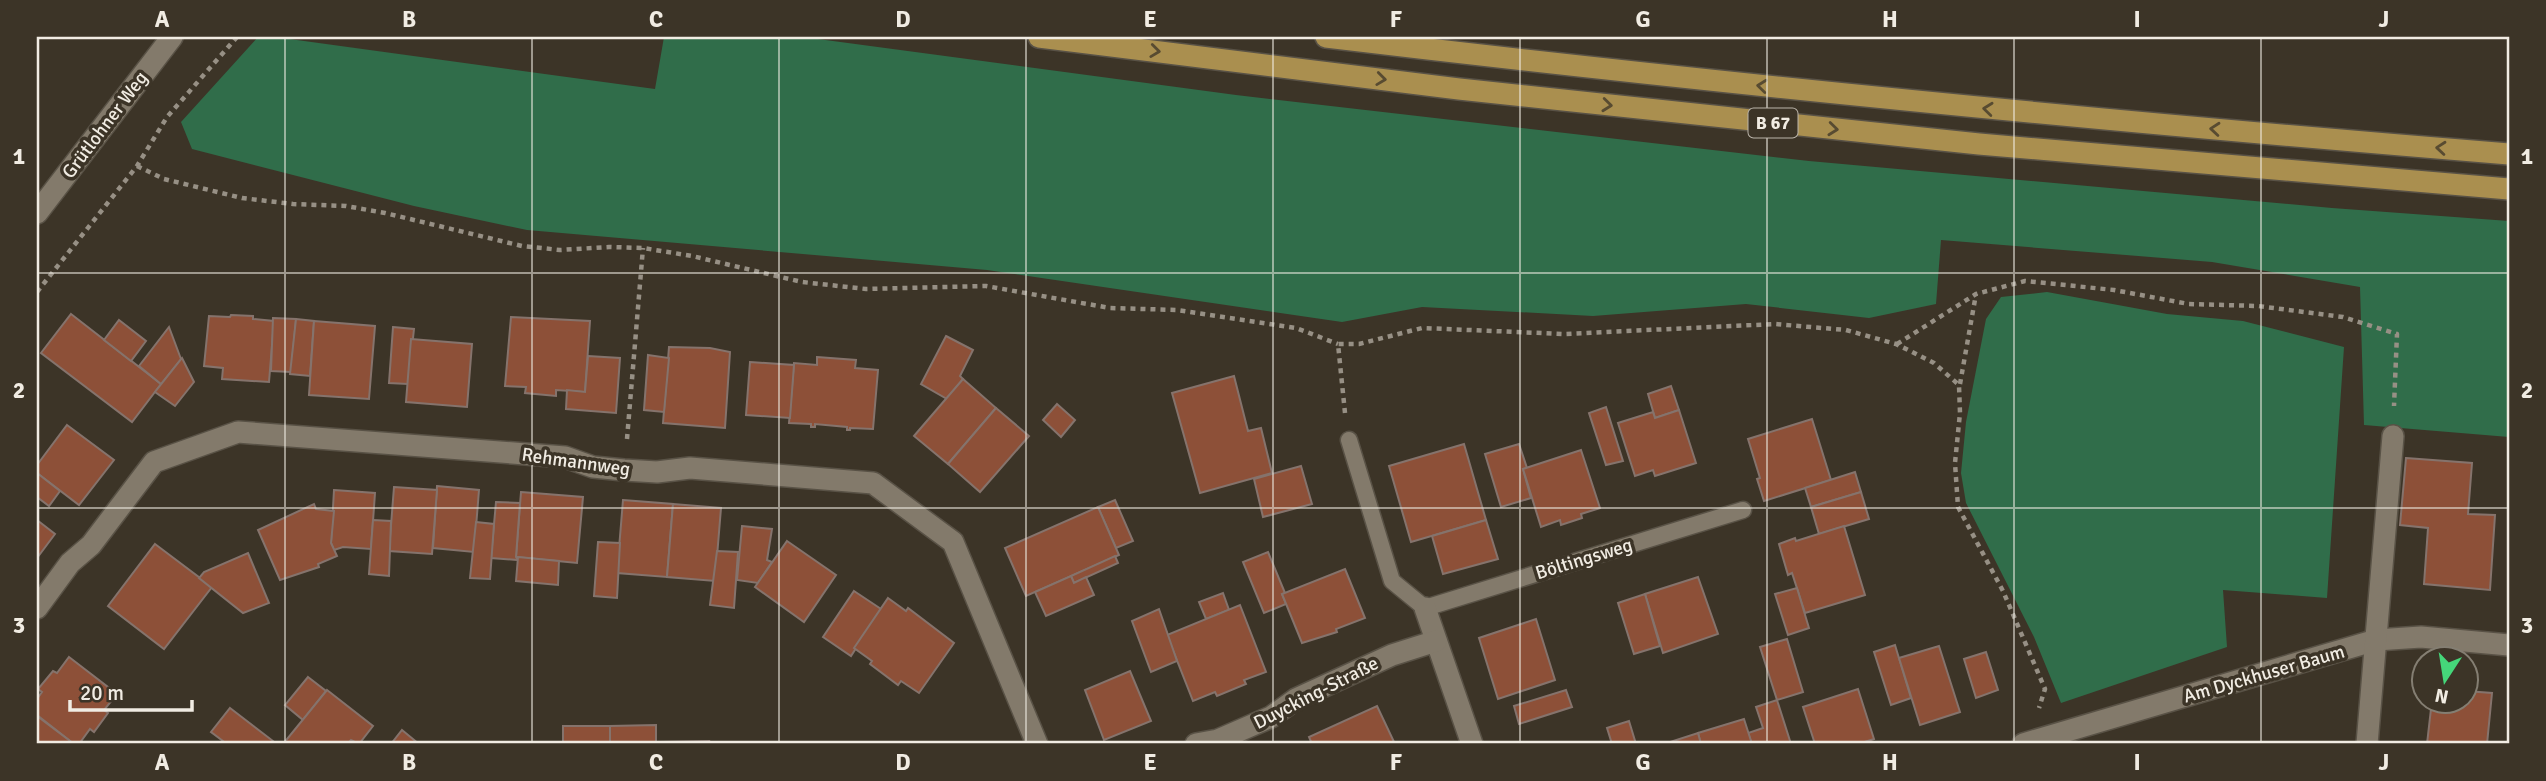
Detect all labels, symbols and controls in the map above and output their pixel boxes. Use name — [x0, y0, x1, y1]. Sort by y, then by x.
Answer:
text: A — [155, 5, 170, 34]
text: B — [402, 5, 416, 34]
text: C — [649, 5, 663, 34]
text: D — [895, 5, 911, 34]
text: E — [1143, 5, 1157, 34]
text: F — [1390, 5, 1402, 34]
text: G — [1635, 5, 1651, 34]
text: H — [1882, 5, 1898, 34]
text: I — [2133, 5, 2141, 34]
text: J — [2379, 5, 2389, 34]
one-way arrow — [1150, 44, 1161, 59]
street label: Grütlohner Weg — [57, 67, 153, 183]
one-way arrow — [1375, 72, 1387, 87]
one-way arrow — [1756, 79, 1767, 94]
one-way arrow — [1602, 97, 1613, 112]
one-way arrow — [1982, 102, 1993, 117]
road number: B 67 — [1748, 109, 1798, 138]
one-way arrow — [1828, 121, 1839, 136]
one-way arrow — [2209, 122, 2220, 137]
one-way arrow — [2435, 141, 2446, 156]
text: 1 — [13, 142, 25, 171]
text: 1 — [2521, 142, 2533, 171]
text: 2 — [13, 376, 25, 405]
text: 2 — [2521, 376, 2533, 405]
street label: Rehmannweg — [520, 443, 632, 481]
street label: Böltingsweg — [1533, 533, 1635, 585]
text: 3 — [13, 611, 25, 640]
text: 3 — [2521, 611, 2533, 640]
street label: Am Dyckhuser Baum — [2181, 639, 2347, 709]
north arrow — [2410, 644, 2480, 714]
street label: Duycking-Straße — [1249, 651, 1383, 735]
scale bar — [70, 669, 192, 713]
text: 20 m — [80, 680, 124, 706]
text: N — [2433, 683, 2451, 709]
text: A — [155, 748, 170, 777]
text: B — [402, 748, 416, 777]
text: C — [649, 748, 663, 777]
text: D — [895, 748, 911, 777]
text: E — [1143, 748, 1157, 777]
text: F — [1390, 748, 1402, 777]
text: G — [1635, 748, 1651, 777]
text: H — [1882, 748, 1898, 777]
text: I — [2133, 748, 2141, 777]
text: J — [2379, 748, 2389, 777]

